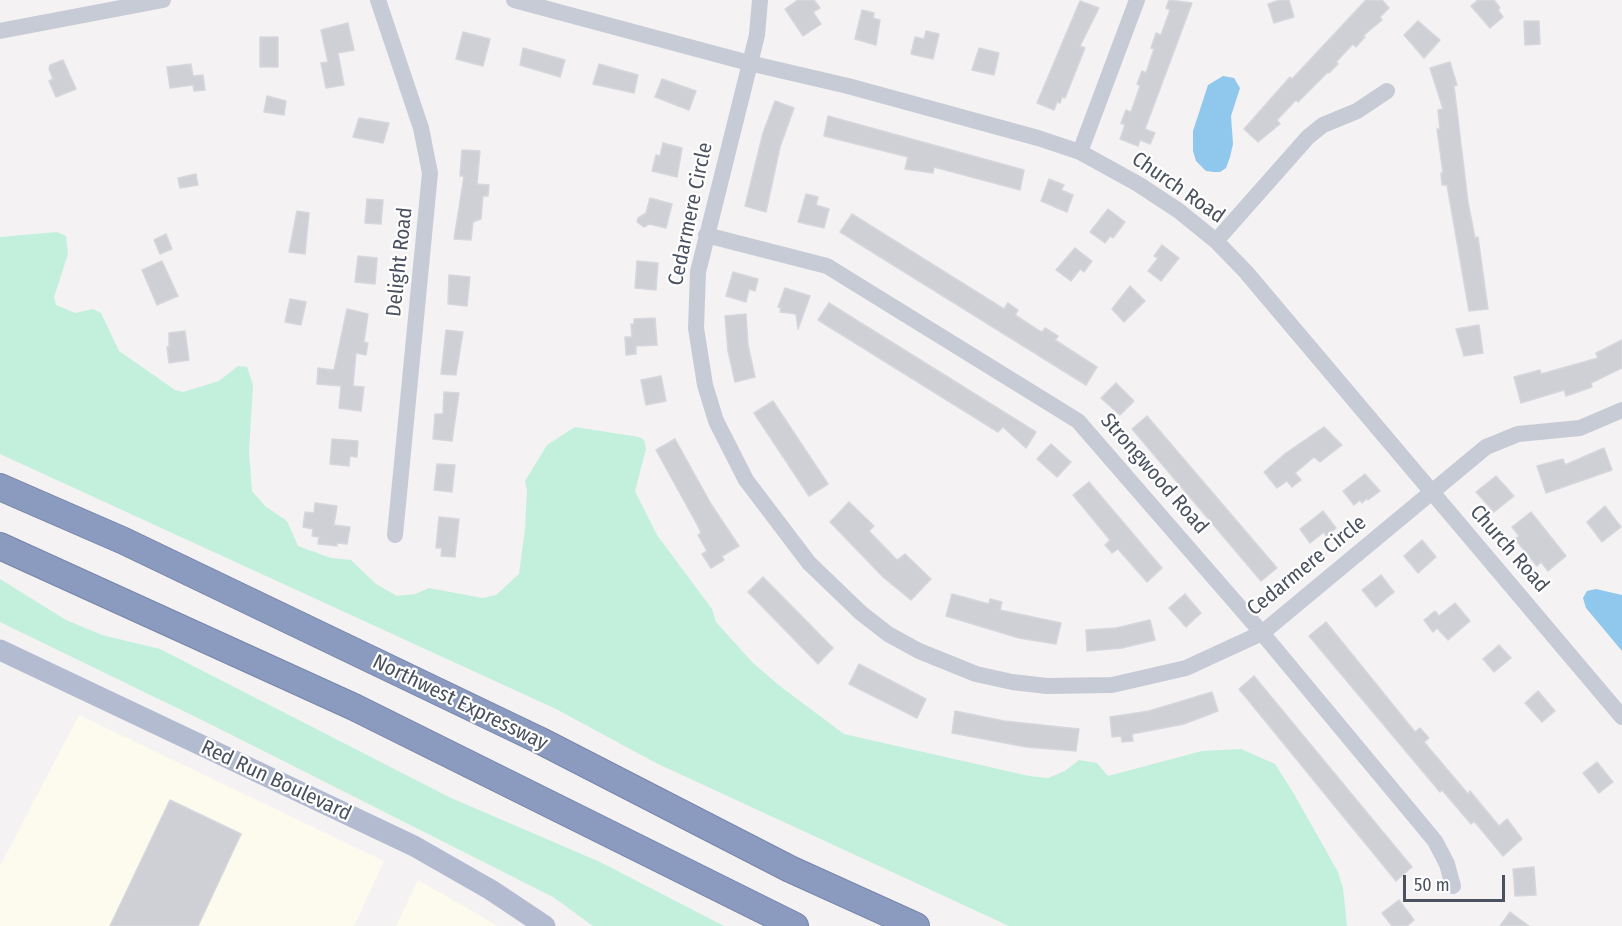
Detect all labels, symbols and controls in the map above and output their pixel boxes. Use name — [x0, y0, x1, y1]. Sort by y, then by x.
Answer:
street label: Cedarmere Circle — [664, 140, 718, 288]
street label: Church Road — [1127, 147, 1229, 229]
street label: Delight Road — [382, 206, 418, 318]
street label: Strongwood Road — [1095, 409, 1213, 539]
street label: Church Road — [1464, 500, 1554, 598]
street label: Cedarmere Circle — [1243, 510, 1371, 622]
street label: Northwest Expressway — [368, 650, 552, 756]
street label: Red Run Boulevard — [197, 735, 355, 827]
scale bar — [1406, 863, 1508, 901]
text: 50 m — [1414, 874, 1450, 896]

